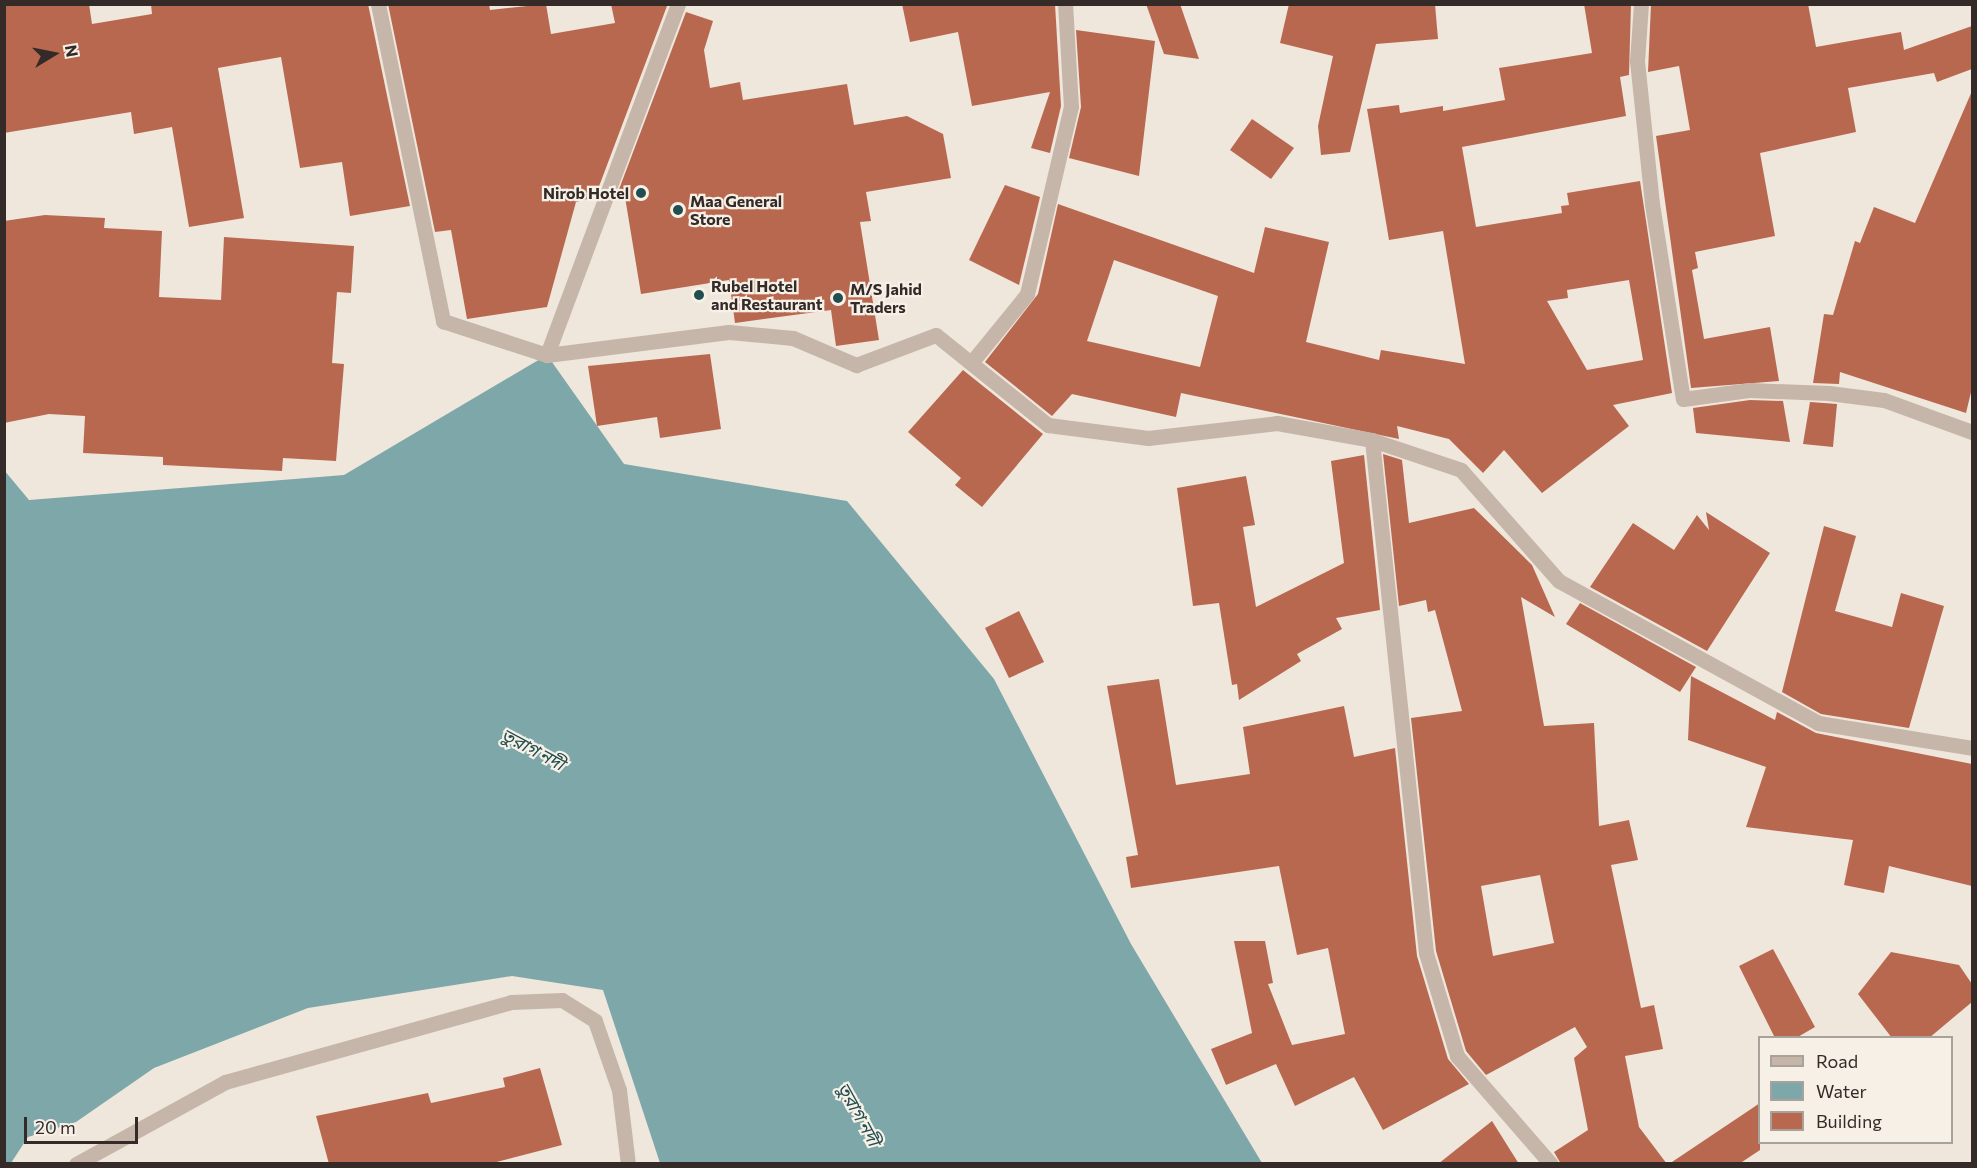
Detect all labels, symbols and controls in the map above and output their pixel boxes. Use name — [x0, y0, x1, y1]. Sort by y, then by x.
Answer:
north arrow — [24, 24, 84, 84]
text: N — [62, 43, 83, 58]
place label: Nirob Hotel — [543, 183, 629, 203]
marker: Nirob Hotel — [634, 186, 648, 200]
place label: Maa General Store — [690, 191, 782, 229]
marker: Maa General Store — [671, 203, 685, 217]
place label: Rubel Hotel and Restaurant — [711, 276, 823, 314]
place label: M/S Jahid Traders — [850, 279, 922, 317]
marker: Rubel Hotel and Restaurant — [692, 288, 706, 302]
marker: M/S Jahid Traders — [831, 291, 845, 305]
water label: তুরাগ নদী — [498, 723, 568, 775]
legend — [1758, 1036, 1953, 1144]
text: Road — [1816, 1050, 1858, 1072]
water label: তুরাগ নদী — [833, 1079, 885, 1149]
text: Water — [1816, 1080, 1867, 1102]
scale bar — [27, 1105, 141, 1143]
text: Building — [1816, 1110, 1882, 1132]
text: 20 m — [35, 1116, 76, 1138]

